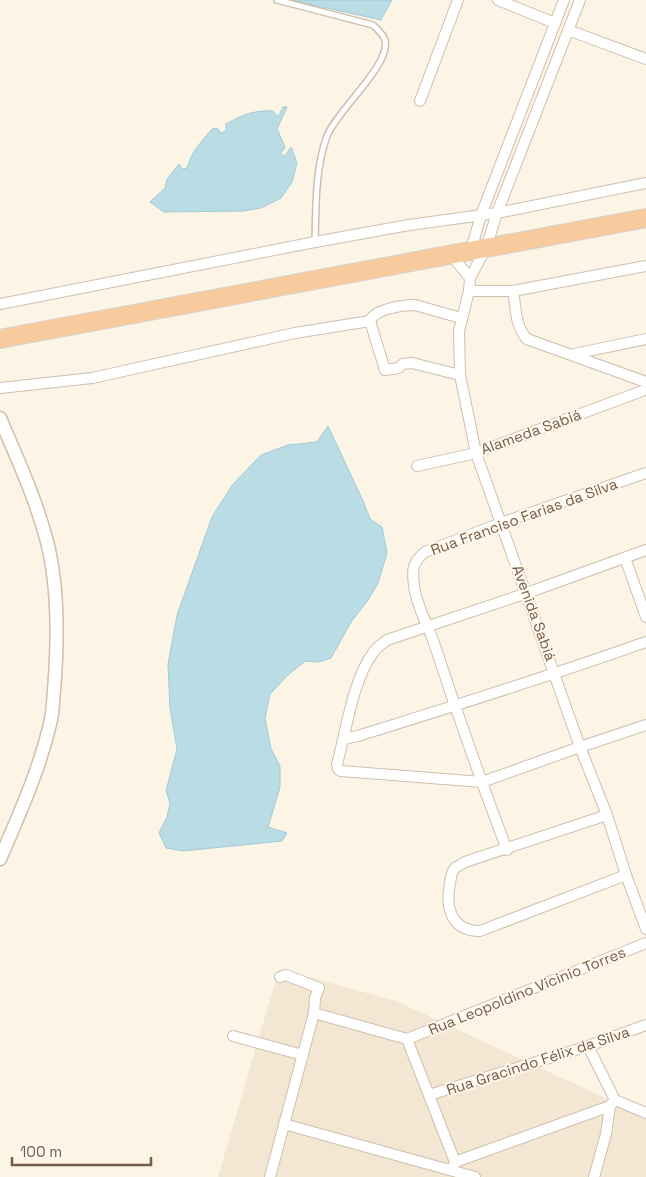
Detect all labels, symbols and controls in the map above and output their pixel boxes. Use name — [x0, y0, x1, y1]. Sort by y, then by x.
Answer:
street label: Alameda Sabiá — [478, 404, 584, 458]
street label: Rua Franciso Farias da Silva — [428, 474, 620, 559]
street label: Avenida Sabiá — [508, 562, 561, 664]
street label: Rua Leopoldino Vicinio Torres — [425, 942, 628, 1039]
street label: Rua Gracindo Félix da Silva — [444, 1022, 632, 1099]
scale bar — [12, 1134, 151, 1166]
text: 100 m — [20, 1142, 62, 1161]

